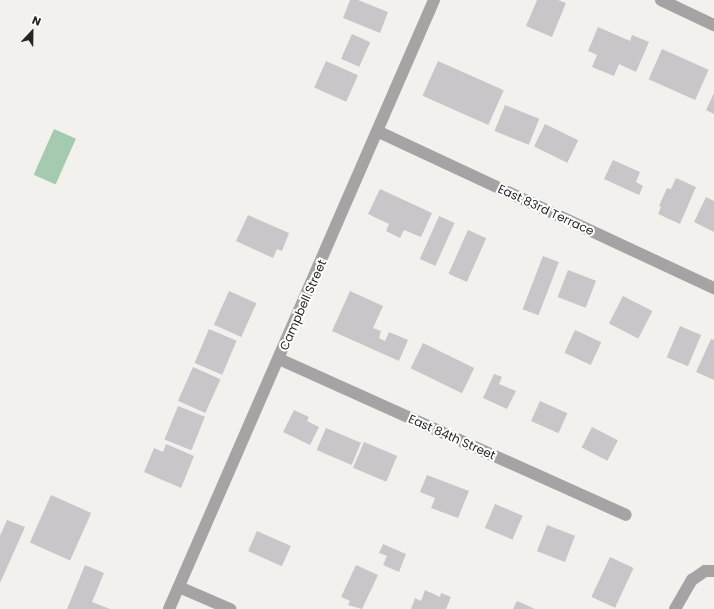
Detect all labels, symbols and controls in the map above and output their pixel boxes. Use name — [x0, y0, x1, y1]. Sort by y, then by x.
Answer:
north arrow — [12, 12, 52, 52]
text: N — [30, 12, 43, 30]
street label: East 83rd Terrace — [496, 181, 596, 239]
street label: Campbell Street — [277, 257, 329, 353]
street label: East 84th Street — [406, 411, 498, 463]

